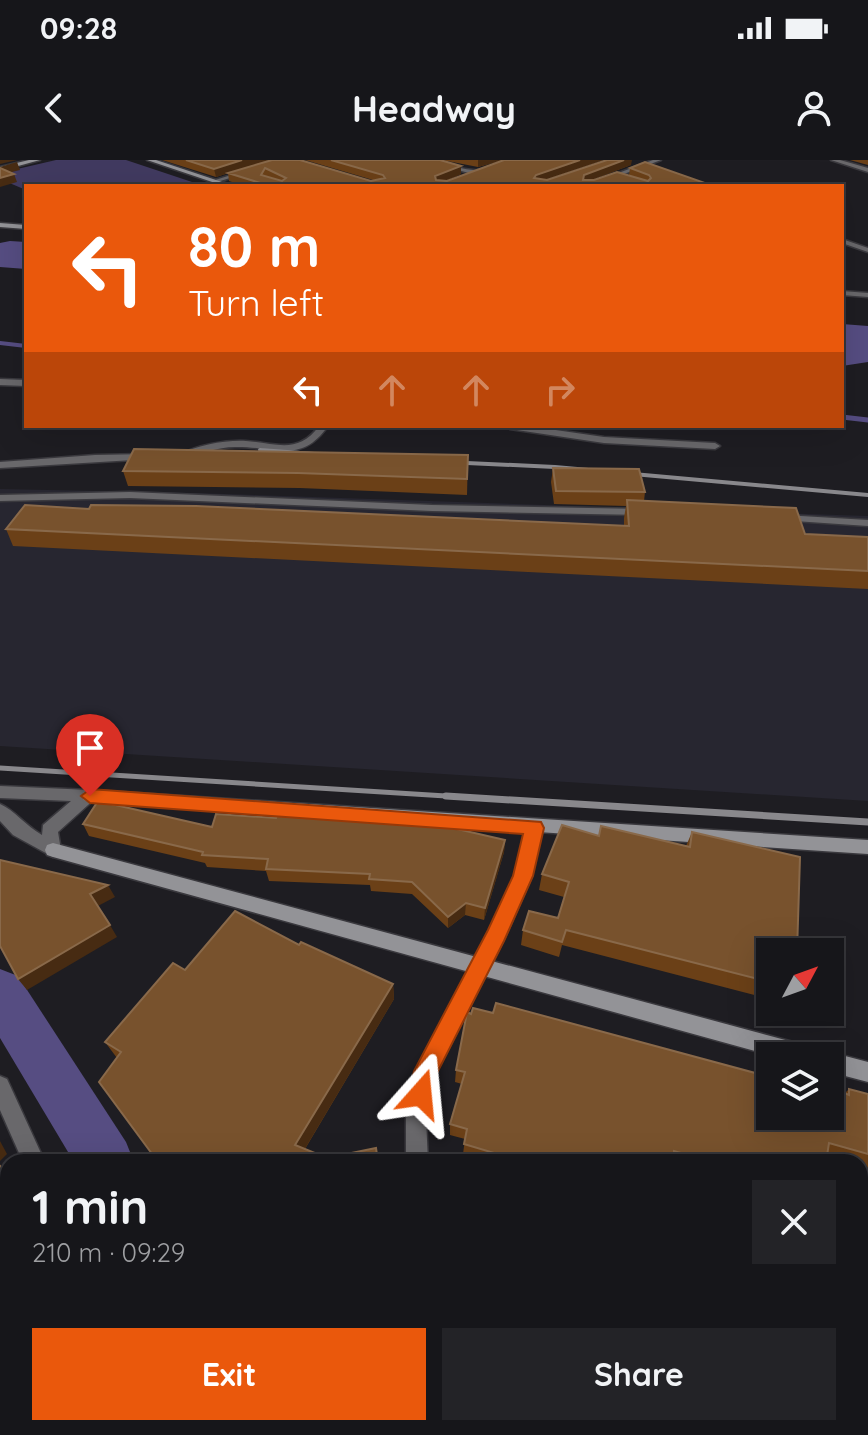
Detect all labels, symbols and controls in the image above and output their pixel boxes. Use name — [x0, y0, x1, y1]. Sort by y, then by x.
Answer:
text: 09:28 — [40, 9, 117, 47]
icon: back — [32, 86, 76, 130]
text: Headway — [352, 86, 516, 131]
icon: person — [792, 86, 836, 130]
text: 80 m — [188, 211, 320, 281]
icon: left — [56, 216, 160, 320]
text: Turn left — [188, 280, 324, 325]
icon: left — [286, 368, 330, 412]
icon: ahead — [370, 368, 414, 412]
icon: ahead — [454, 368, 498, 412]
icon: right — [538, 368, 582, 412]
pin — [56, 714, 124, 796]
icon: arrive — [68, 726, 112, 770]
north arrow — [756, 938, 844, 1026]
map controls — [756, 938, 844, 1130]
button: layers — [756, 1042, 844, 1130]
position arrow — [379, 1052, 463, 1136]
text: 1 min — [32, 1176, 148, 1236]
button: close — [752, 1180, 836, 1264]
text: 210 m · 09:29 — [32, 1236, 185, 1269]
button: Exit — [32, 1328, 426, 1420]
button: Share — [442, 1328, 836, 1420]

